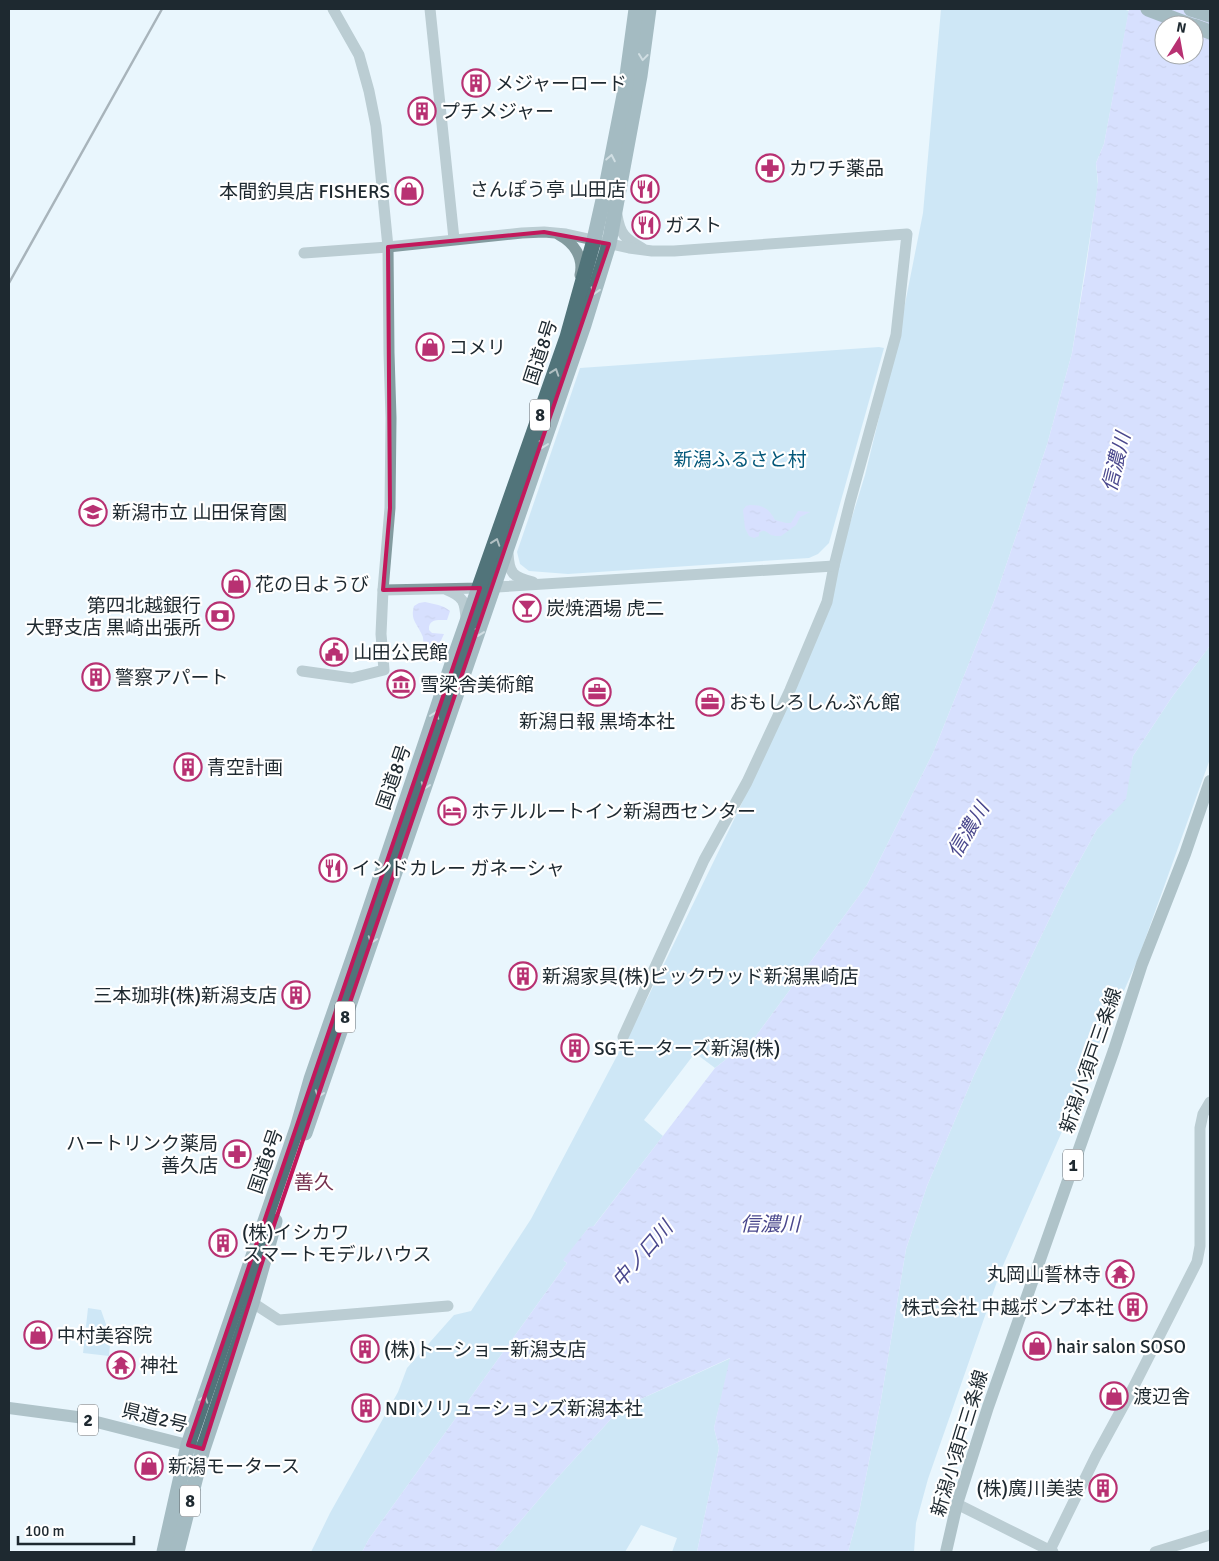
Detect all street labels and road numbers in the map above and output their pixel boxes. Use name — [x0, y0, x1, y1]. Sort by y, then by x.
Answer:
street label: 国道8号 — [519, 317, 563, 388]
road number: 8 — [530, 400, 550, 430]
street label: 国道8号 — [372, 742, 416, 813]
street label: 新潟小須戸三条線 — [1055, 985, 1127, 1136]
road number: 8 — [335, 1002, 355, 1032]
street label: 国道8号 — [244, 1126, 288, 1197]
road number: 1 — [1063, 1150, 1083, 1180]
street label: 新潟小須戸三条線 — [926, 1367, 994, 1519]
street label: 県道2号 — [119, 1398, 190, 1438]
road number: 2 — [78, 1404, 98, 1436]
road number: 8 — [180, 1485, 200, 1516]

